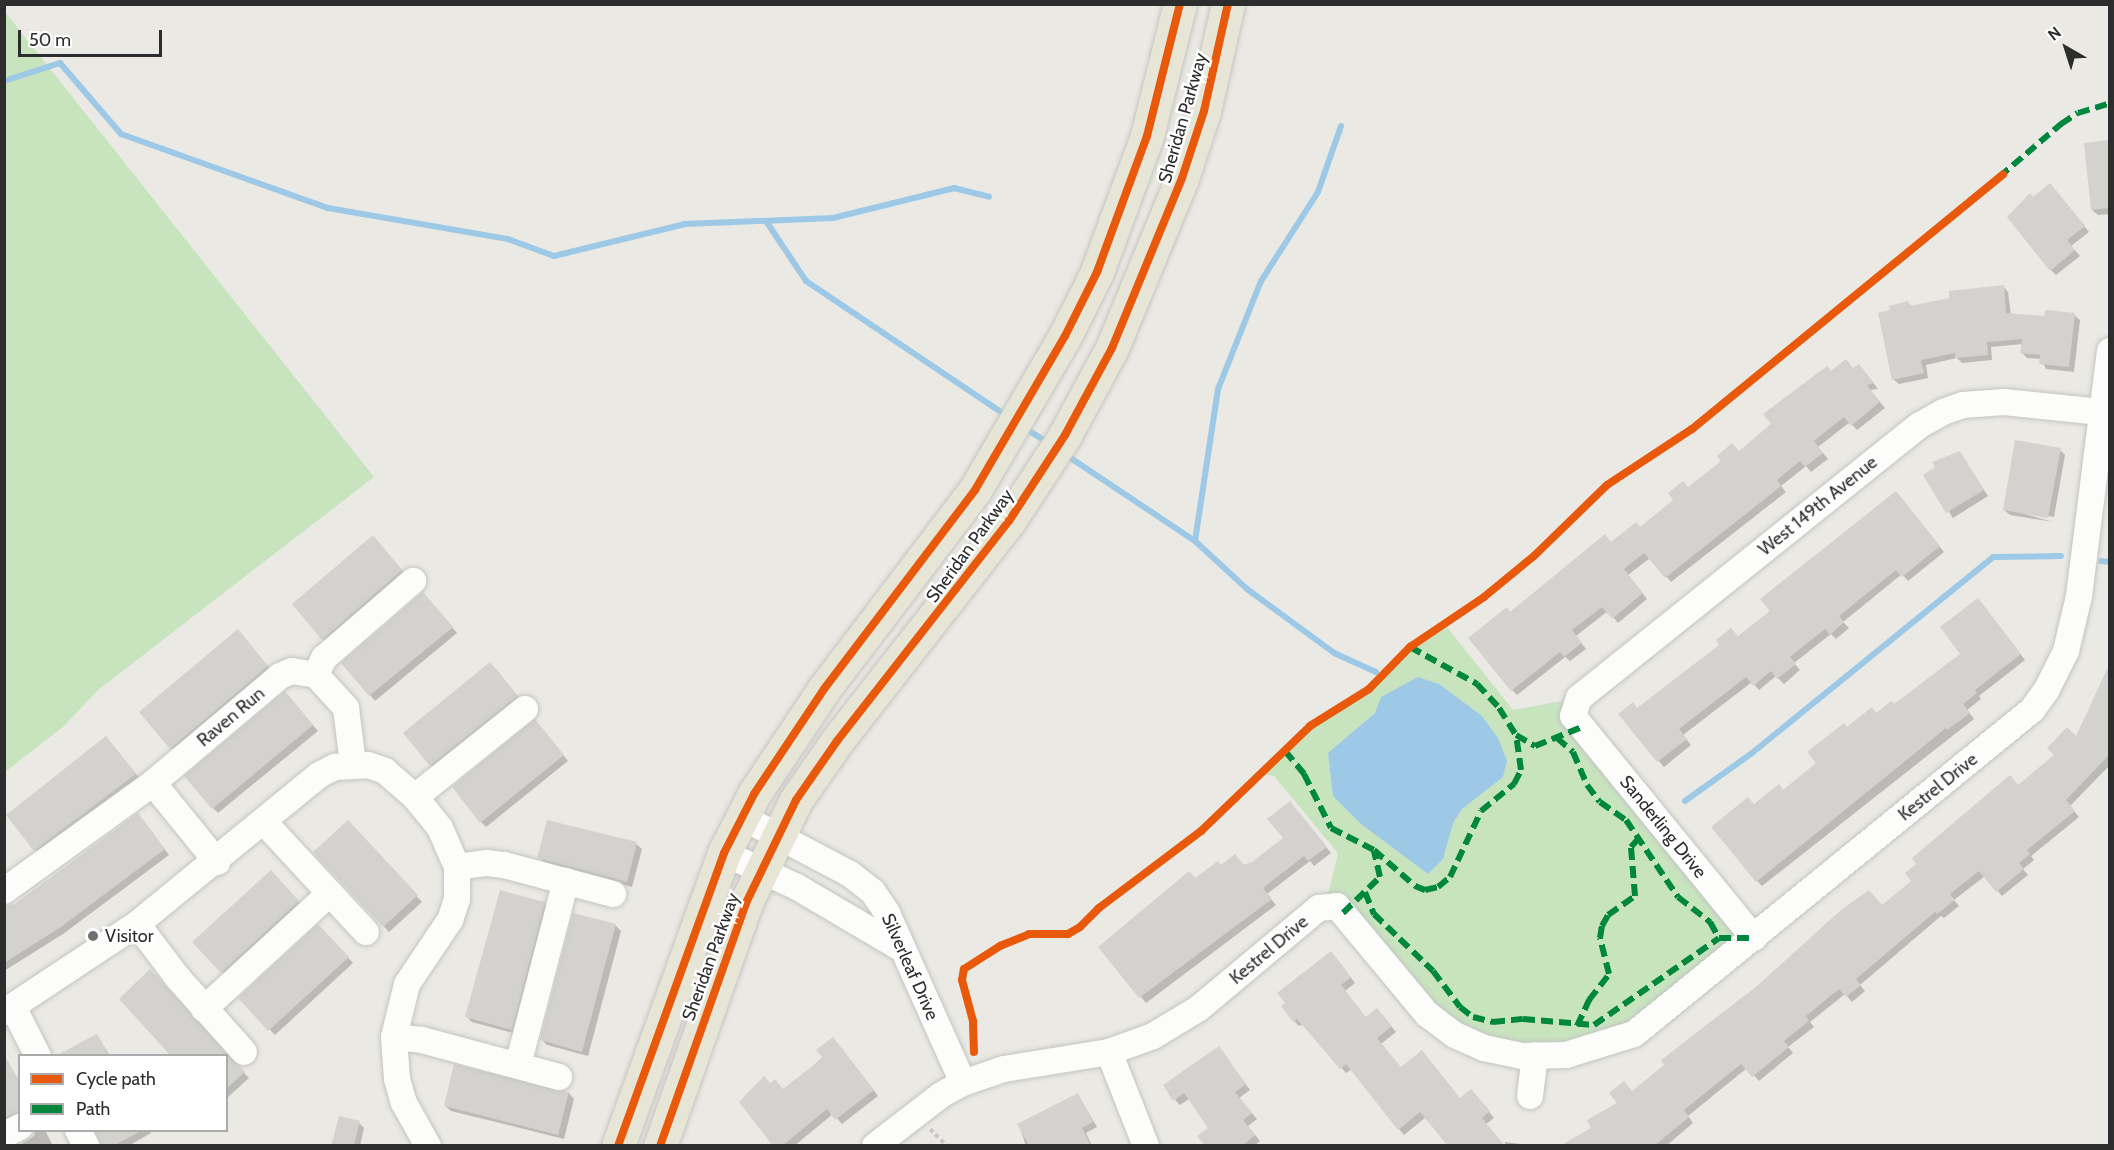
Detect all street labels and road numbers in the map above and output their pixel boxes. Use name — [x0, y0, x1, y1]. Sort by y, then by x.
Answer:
street label: Sheridan Parkway — [1154, 50, 1212, 186]
street label: West 149th Avenue — [1754, 451, 1882, 561]
street label: Sheridan Parkway — [922, 485, 1018, 607]
street label: Raven Run — [193, 683, 269, 751]
street label: Kestrel Drive — [1894, 749, 1982, 825]
street label: Sanderling Drive — [1615, 771, 1711, 883]
street label: Sheridan Parkway — [678, 890, 744, 1024]
street label: Silverleaf Drive — [877, 910, 943, 1024]
street label: Kestrel Drive — [1225, 911, 1313, 989]

